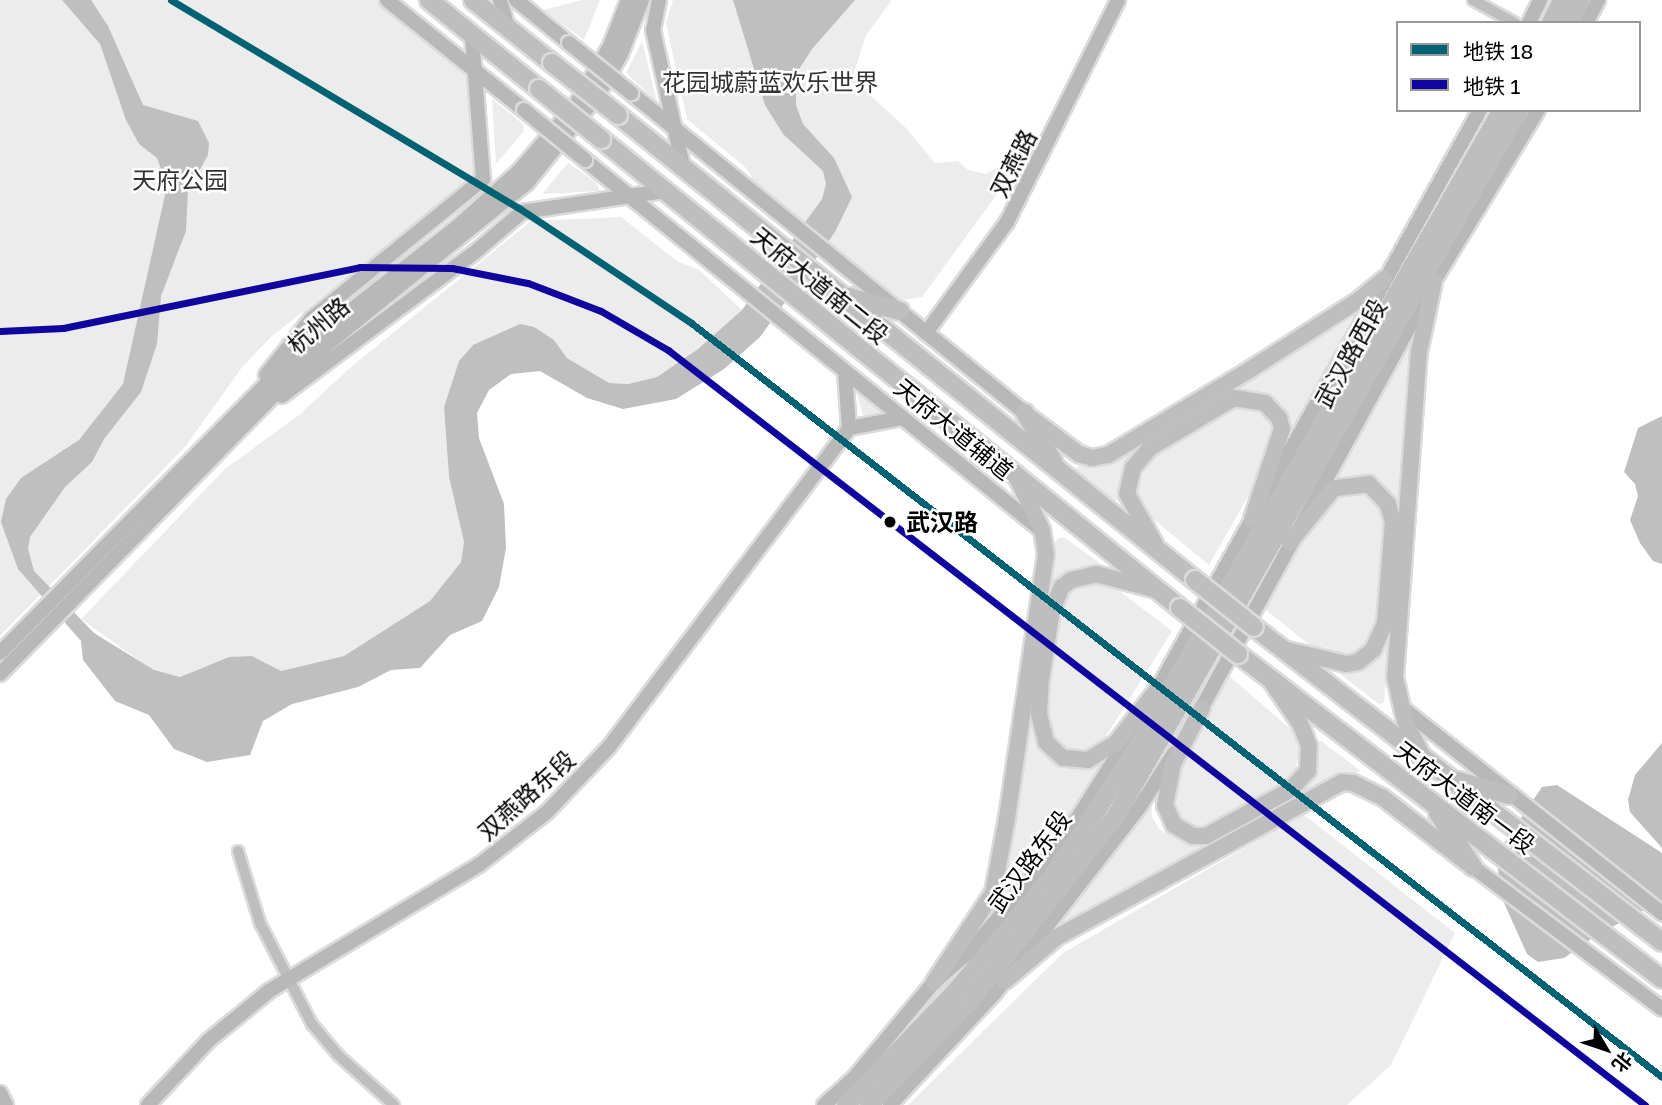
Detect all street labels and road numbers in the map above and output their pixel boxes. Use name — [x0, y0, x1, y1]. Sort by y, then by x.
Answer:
street label: 双燕路 — [984, 124, 1042, 202]
street label: 天府大道南二段 — [746, 221, 894, 349]
street label: 杭州路 — [281, 291, 355, 359]
street label: 武汉路西段 — [1308, 294, 1392, 412]
street label: 天府大道辅道 — [889, 372, 1019, 486]
street label: 天府大道南一段 — [1389, 735, 1541, 859]
street label: 双燕路东段 — [472, 744, 580, 846]
street label: 武汉路东段 — [981, 804, 1077, 918]

